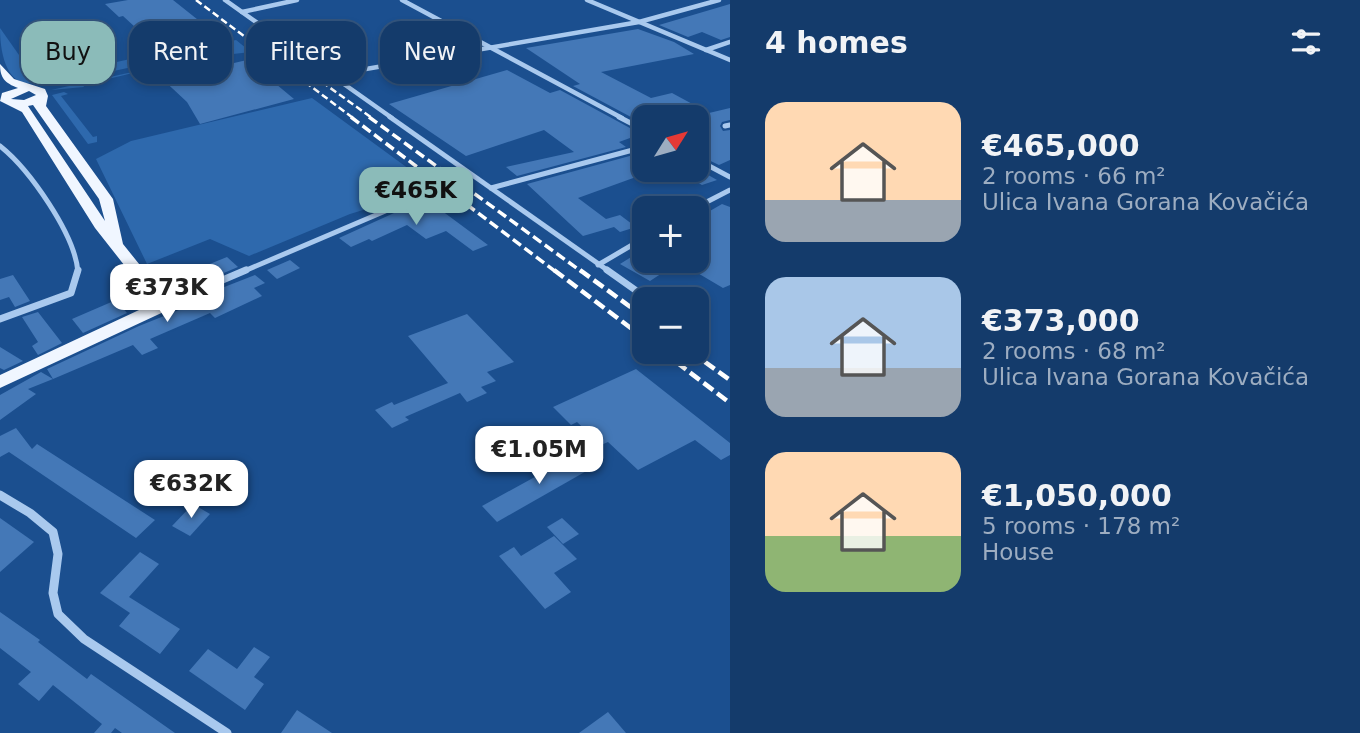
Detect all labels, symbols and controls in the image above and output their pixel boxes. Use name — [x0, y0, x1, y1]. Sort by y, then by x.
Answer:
chip: Buy — [21, 21, 115, 84]
chip: Rent — [129, 21, 232, 84]
chip: Filters — [246, 21, 366, 84]
chip: New — [380, 21, 480, 84]
icon: filters — [1287, 23, 1325, 61]
text: 4 homes — [765, 25, 908, 60]
north arrow — [632, 105, 709, 182]
map controls — [632, 105, 709, 364]
text: €465,000 — [982, 128, 1140, 163]
icon: home — [821, 130, 905, 214]
text: 2 rooms · 66 m² — [982, 163, 1166, 189]
pin: €465K — [367, 168, 465, 227]
text: €465K — [375, 177, 457, 203]
text: Ulica Ivana Gorana Kovačića — [982, 189, 1309, 215]
button: + — [632, 196, 709, 273]
pin: €373K — [118, 264, 216, 324]
text: €373K — [126, 274, 208, 300]
button: − — [632, 287, 709, 364]
text: €373,000 — [982, 303, 1140, 338]
icon: home — [821, 305, 905, 389]
text: 2 rooms · 68 m² — [982, 338, 1166, 364]
text: Ulica Ivana Gorana Kovačića — [982, 364, 1309, 390]
pin: €1.05M — [482, 426, 596, 486]
text: €1.05M — [491, 436, 587, 462]
pin: €632K — [142, 461, 240, 520]
text: €632K — [150, 470, 232, 496]
text: €1,050,000 — [982, 478, 1172, 513]
icon: home — [821, 480, 905, 564]
text: 5 rooms · 178 m² — [982, 513, 1180, 539]
text: House — [982, 539, 1054, 565]

